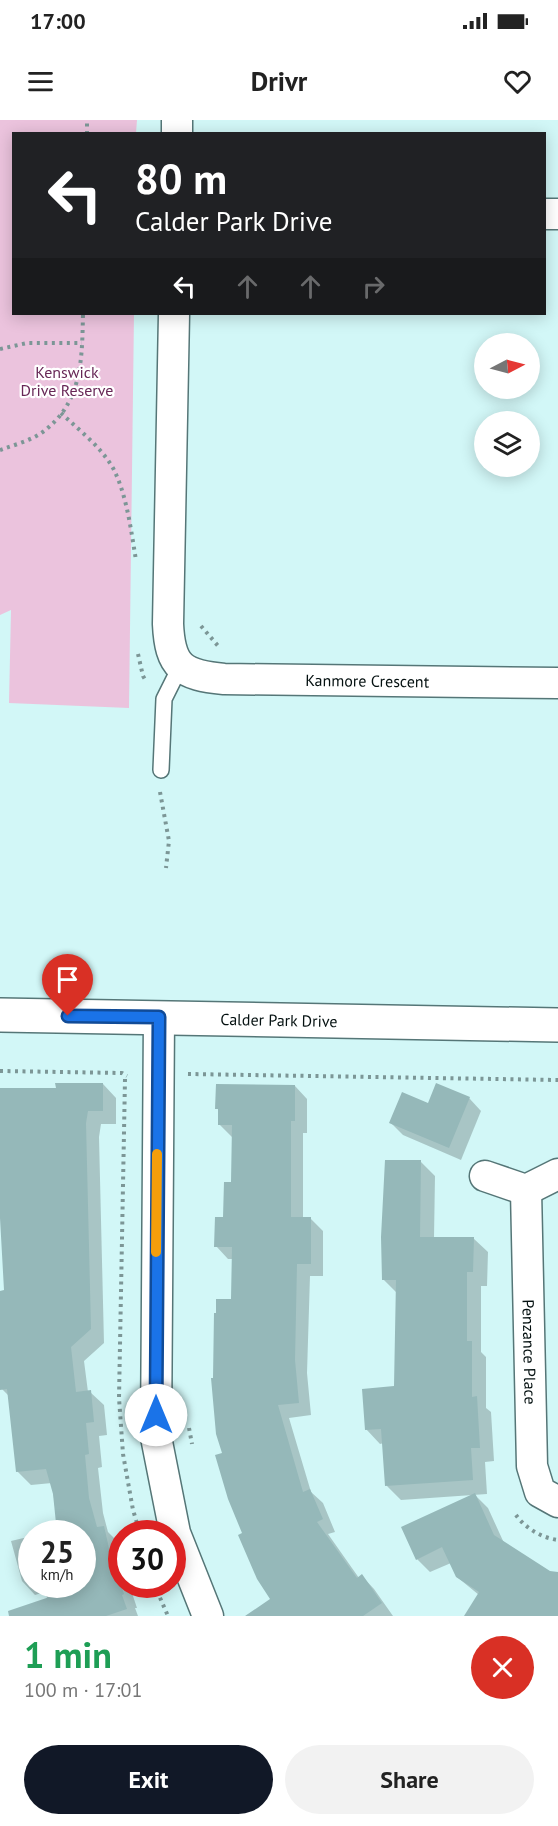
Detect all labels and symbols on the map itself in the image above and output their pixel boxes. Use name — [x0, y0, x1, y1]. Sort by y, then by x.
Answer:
north arrow — [474, 333, 540, 399]
park label: Kenswick Drive Reserve — [21, 362, 113, 400]
street label: Kanmore Crescent — [305, 670, 430, 691]
pin — [42, 954, 93, 1016]
street label: Calder Park Drive — [220, 1009, 338, 1031]
street label: Penzance Place — [518, 1299, 541, 1405]
position arrow — [124, 1383, 188, 1447]
speed limit sign: 30 — [108, 1520, 186, 1598]

